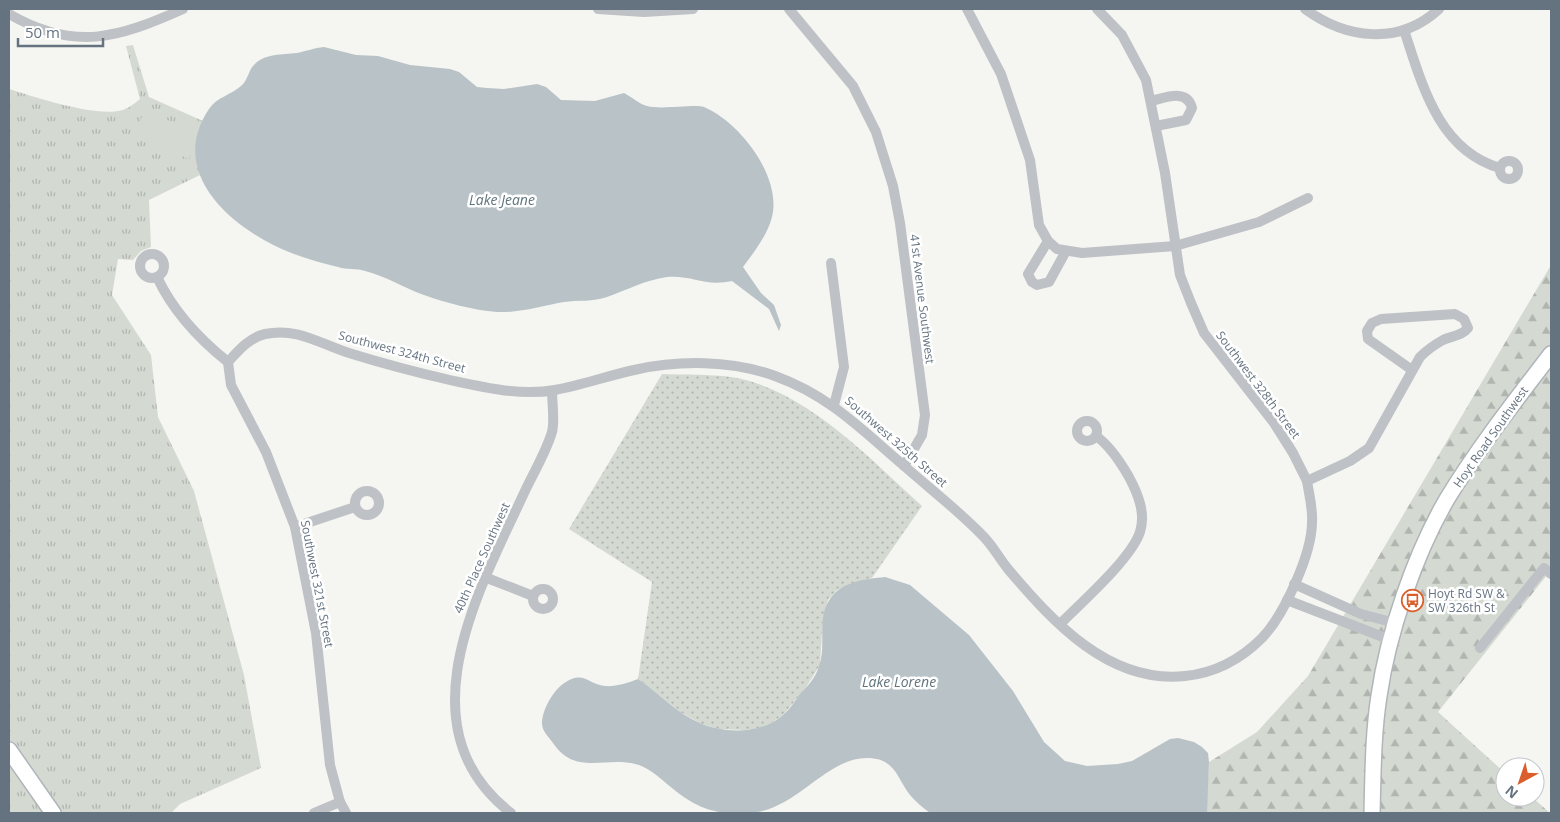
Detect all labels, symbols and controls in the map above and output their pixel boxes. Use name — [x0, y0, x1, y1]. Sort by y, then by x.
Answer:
scale bar — [18, 15, 102, 47]
text: 50 m — [25, 22, 60, 42]
water label: Lake Jeane — [469, 190, 535, 209]
street label: 41st Avenue Southwest — [906, 233, 939, 365]
street label: Southwest 324th Street — [337, 326, 468, 377]
street label: Southwest 328th Street — [1212, 327, 1305, 442]
street label: Hoyt Road Southwest — [1449, 383, 1532, 491]
street label: Southwest 325th Street — [841, 392, 951, 491]
street label: 40th Place Southwest — [449, 500, 514, 616]
street label: Southwest 321st Street — [297, 519, 338, 649]
place label: Hoyt Rd SW & SW 326th St — [1428, 585, 1505, 616]
bus stop icon: Hoyt Rd SW & SW 326th St — [1400, 589, 1424, 613]
water label: Lake Lorene — [862, 672, 936, 691]
north arrow — [1495, 757, 1545, 807]
text: N — [1501, 781, 1522, 803]

